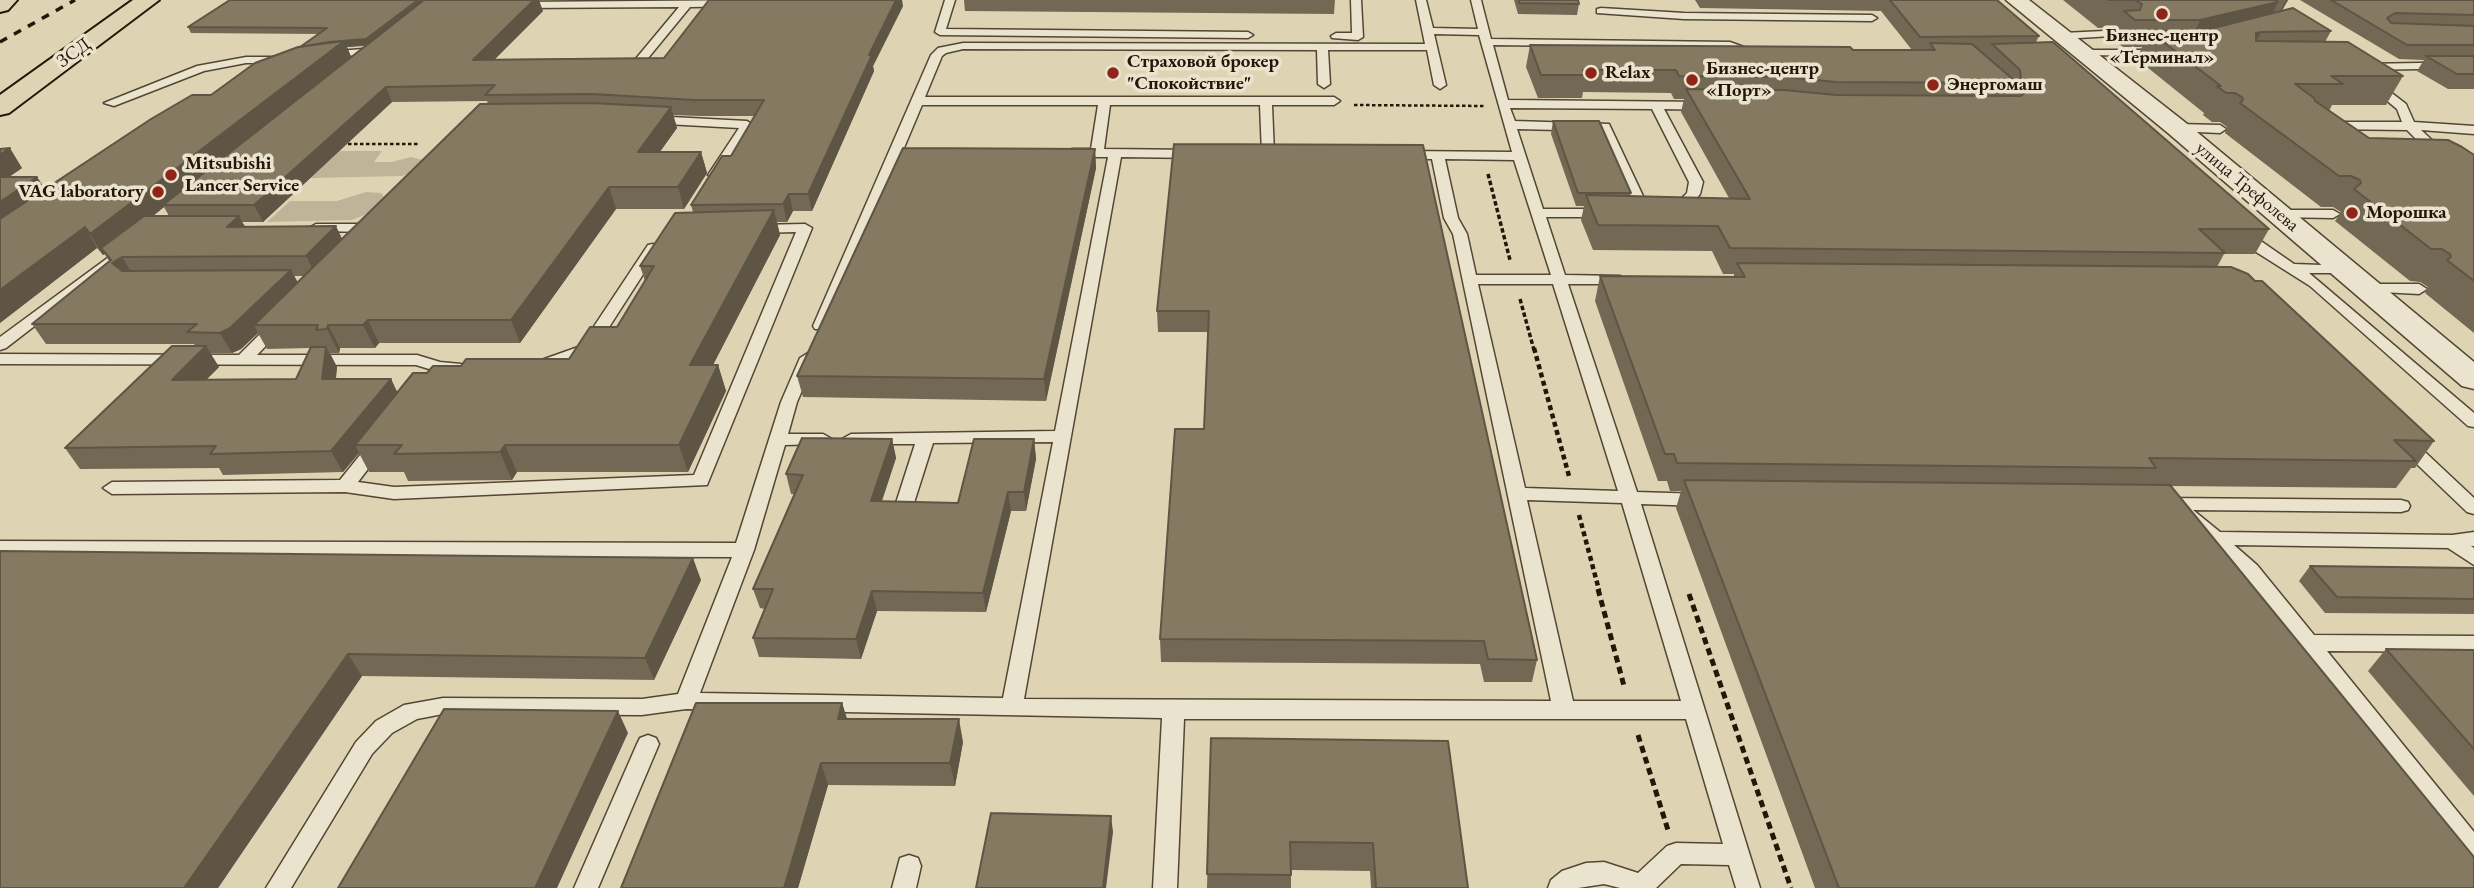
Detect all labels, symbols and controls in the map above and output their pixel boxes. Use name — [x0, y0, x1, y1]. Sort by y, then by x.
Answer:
marker: Бизнес-центр «Терминал» — [2154, 6, 2170, 22]
place label: Бизнес-центр «Терминал» — [2106, 25, 2218, 69]
street label: ЗСД — [53, 33, 95, 73]
place label: Страховой брокер "Спокойствие" — [1127, 51, 1279, 95]
place label: Бизнес-центр «Порт» — [1706, 58, 1819, 102]
place label: Relax — [1605, 62, 1651, 84]
marker: Страховой брокер "Спокойствие" — [1105, 65, 1121, 81]
marker: Relax — [1583, 65, 1599, 81]
marker: Бизнес-центр «Порт» — [1684, 72, 1700, 88]
place label: Энергомаш — [1947, 74, 2043, 96]
marker: Энергомаш — [1925, 77, 1941, 93]
street label: улица Трефолева — [2191, 137, 2303, 237]
place label: Mitsubishi Lancer Service — [185, 153, 299, 197]
marker: Mitsubishi Lancer Service — [163, 167, 179, 183]
place label: VAG laboratory — [18, 181, 144, 203]
marker: VAG laboratory — [150, 184, 166, 200]
place label: Морошка — [2366, 202, 2447, 224]
marker: Морошка — [2344, 205, 2360, 221]

